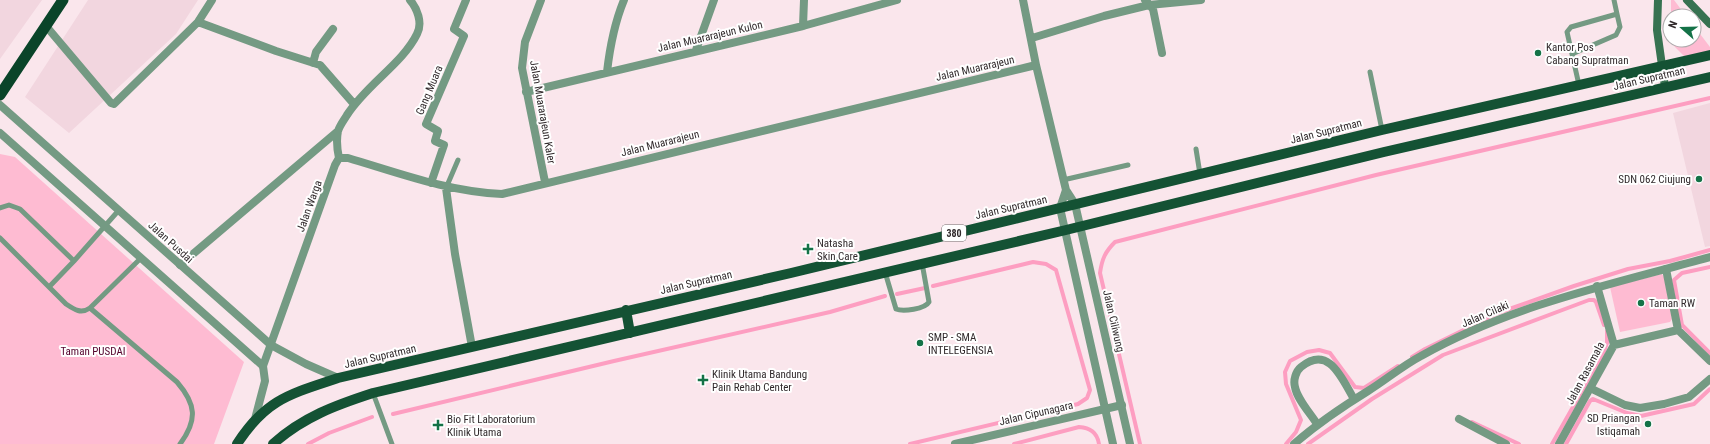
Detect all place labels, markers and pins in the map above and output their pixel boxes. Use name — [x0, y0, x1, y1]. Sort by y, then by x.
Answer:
place label: Kantor Pos Cabang Supratman — [1546, 41, 1628, 67]
marker: Kantor Pos Cabang Supratman — [1533, 48, 1543, 58]
place label: SDN 062 Ciujung — [1618, 173, 1691, 186]
marker: SDN 062 Ciujung — [1694, 174, 1704, 184]
place label: Natasha Skin Care — [817, 237, 858, 263]
marker: Natasha Skin Care — [802, 243, 814, 255]
place label: Taman RW — [1649, 297, 1696, 310]
marker: Taman RW — [1636, 298, 1646, 308]
place label: SMP - SMA INTELEGENSIA — [928, 331, 994, 357]
marker: SMP - SMA INTELEGENSIA — [915, 338, 925, 348]
place label: Klinik Utama Bandung Pain Rehab Center — [712, 368, 807, 394]
marker: Klinik Utama Bandung Pain Rehab Center — [697, 374, 709, 386]
place label: SD Priangan Istiqamah — [1587, 412, 1640, 438]
place label: Bio Fit Laboratorium Klinik Utama — [447, 413, 535, 439]
marker: Bio Fit Laboratorium Klinik Utama — [432, 419, 444, 431]
marker: SD Priangan Istiqamah — [1643, 419, 1653, 429]

